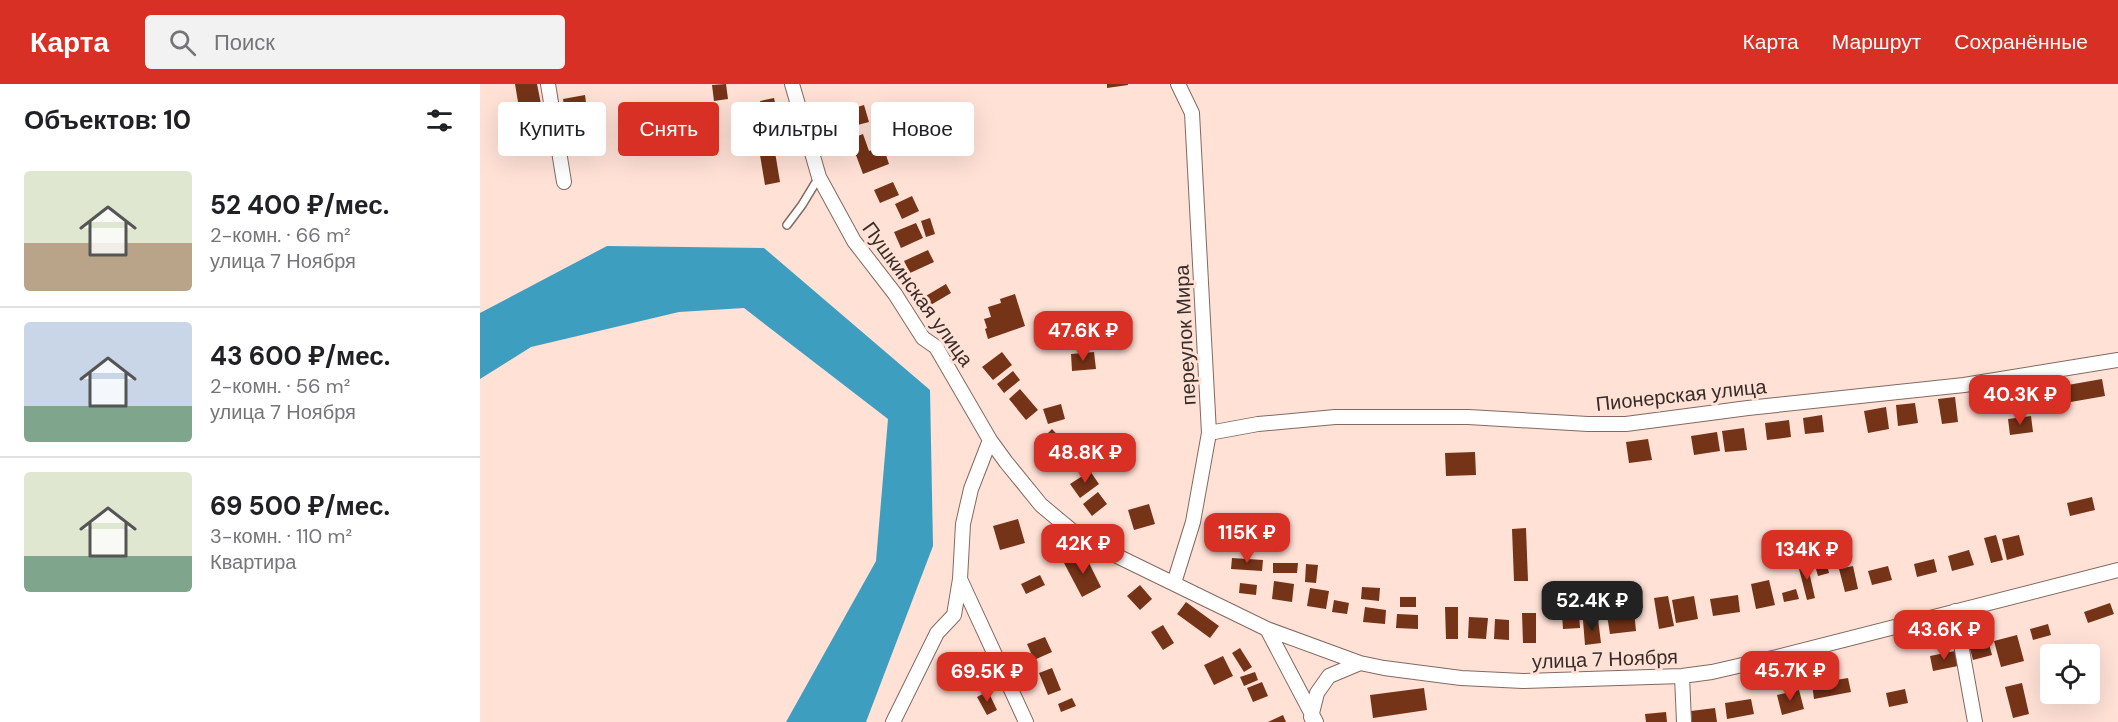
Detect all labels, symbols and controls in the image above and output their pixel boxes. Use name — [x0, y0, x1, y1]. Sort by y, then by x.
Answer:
search box — [145, 15, 565, 69]
text: Карта — [30, 24, 109, 61]
icon: search — [166, 26, 199, 59]
text: Поиск — [214, 28, 275, 57]
text: Карта — [1743, 28, 1799, 56]
text: Маршрут — [1832, 28, 1921, 56]
text: Сохранённые — [1954, 28, 2088, 56]
chip: Купить — [498, 102, 606, 156]
chip: Снять — [618, 102, 719, 156]
chip: Фильтры — [731, 102, 859, 156]
chip: Новое — [871, 102, 974, 156]
text: Объектов: 10 — [24, 103, 191, 137]
icon: filters — [423, 104, 456, 137]
text: 52 400 ₽/мес. — [210, 188, 389, 222]
icon: home — [72, 195, 144, 267]
street label: Пушкинская улица — [857, 216, 980, 372]
text: 2-комн. · 66 m² — [210, 222, 351, 248]
text: улица 7 Ноября — [210, 248, 356, 274]
street label: переулок Мира — [1168, 263, 1202, 406]
pin: 47.6K ₽ — [1028, 311, 1138, 362]
text: 47.6K ₽ — [1048, 317, 1118, 343]
text: 43 600 ₽/мес. — [210, 339, 390, 373]
icon: home — [72, 346, 144, 418]
text: 2-комн. · 56 m² — [210, 373, 350, 399]
street label: Пионерская улица — [1594, 373, 1768, 417]
pin: 40.3K ₽ — [1965, 375, 2075, 426]
text: 40.3K ₽ — [1983, 381, 2057, 407]
text: улица 7 Ноября — [210, 399, 356, 425]
pin: 48.8K ₽ — [1030, 433, 1140, 484]
text: 48.8K ₽ — [1048, 439, 1122, 465]
text: 69 500 ₽/мес. — [210, 489, 390, 523]
icon: home — [72, 496, 144, 568]
pin: 115K ₽ — [1198, 513, 1296, 564]
text: 115K ₽ — [1218, 519, 1276, 545]
text: 3-комн. · 110 m² — [210, 523, 352, 549]
pin: 42K ₽ — [1041, 524, 1125, 575]
text: 42K ₽ — [1055, 530, 1111, 556]
pin: 134K ₽ — [1758, 530, 1856, 581]
text: 134K ₽ — [1775, 536, 1839, 562]
text: Квартира — [210, 549, 296, 575]
pin: 52.4K ₽ — [1537, 581, 1647, 632]
text: 52.4K ₽ — [1556, 587, 1628, 613]
pin: 43.6K ₽ — [1889, 610, 1999, 661]
text: 43.6K ₽ — [1907, 616, 1981, 642]
street label: улица 7 Ноября — [1532, 643, 1678, 675]
map controls — [2040, 644, 2100, 704]
button: locate — [2040, 644, 2100, 704]
pin: 45.7K ₽ — [1735, 651, 1845, 702]
pin: 69.5K ₽ — [932, 652, 1042, 703]
text: 45.7K ₽ — [1754, 657, 1826, 683]
text: 69.5K ₽ — [951, 658, 1023, 684]

